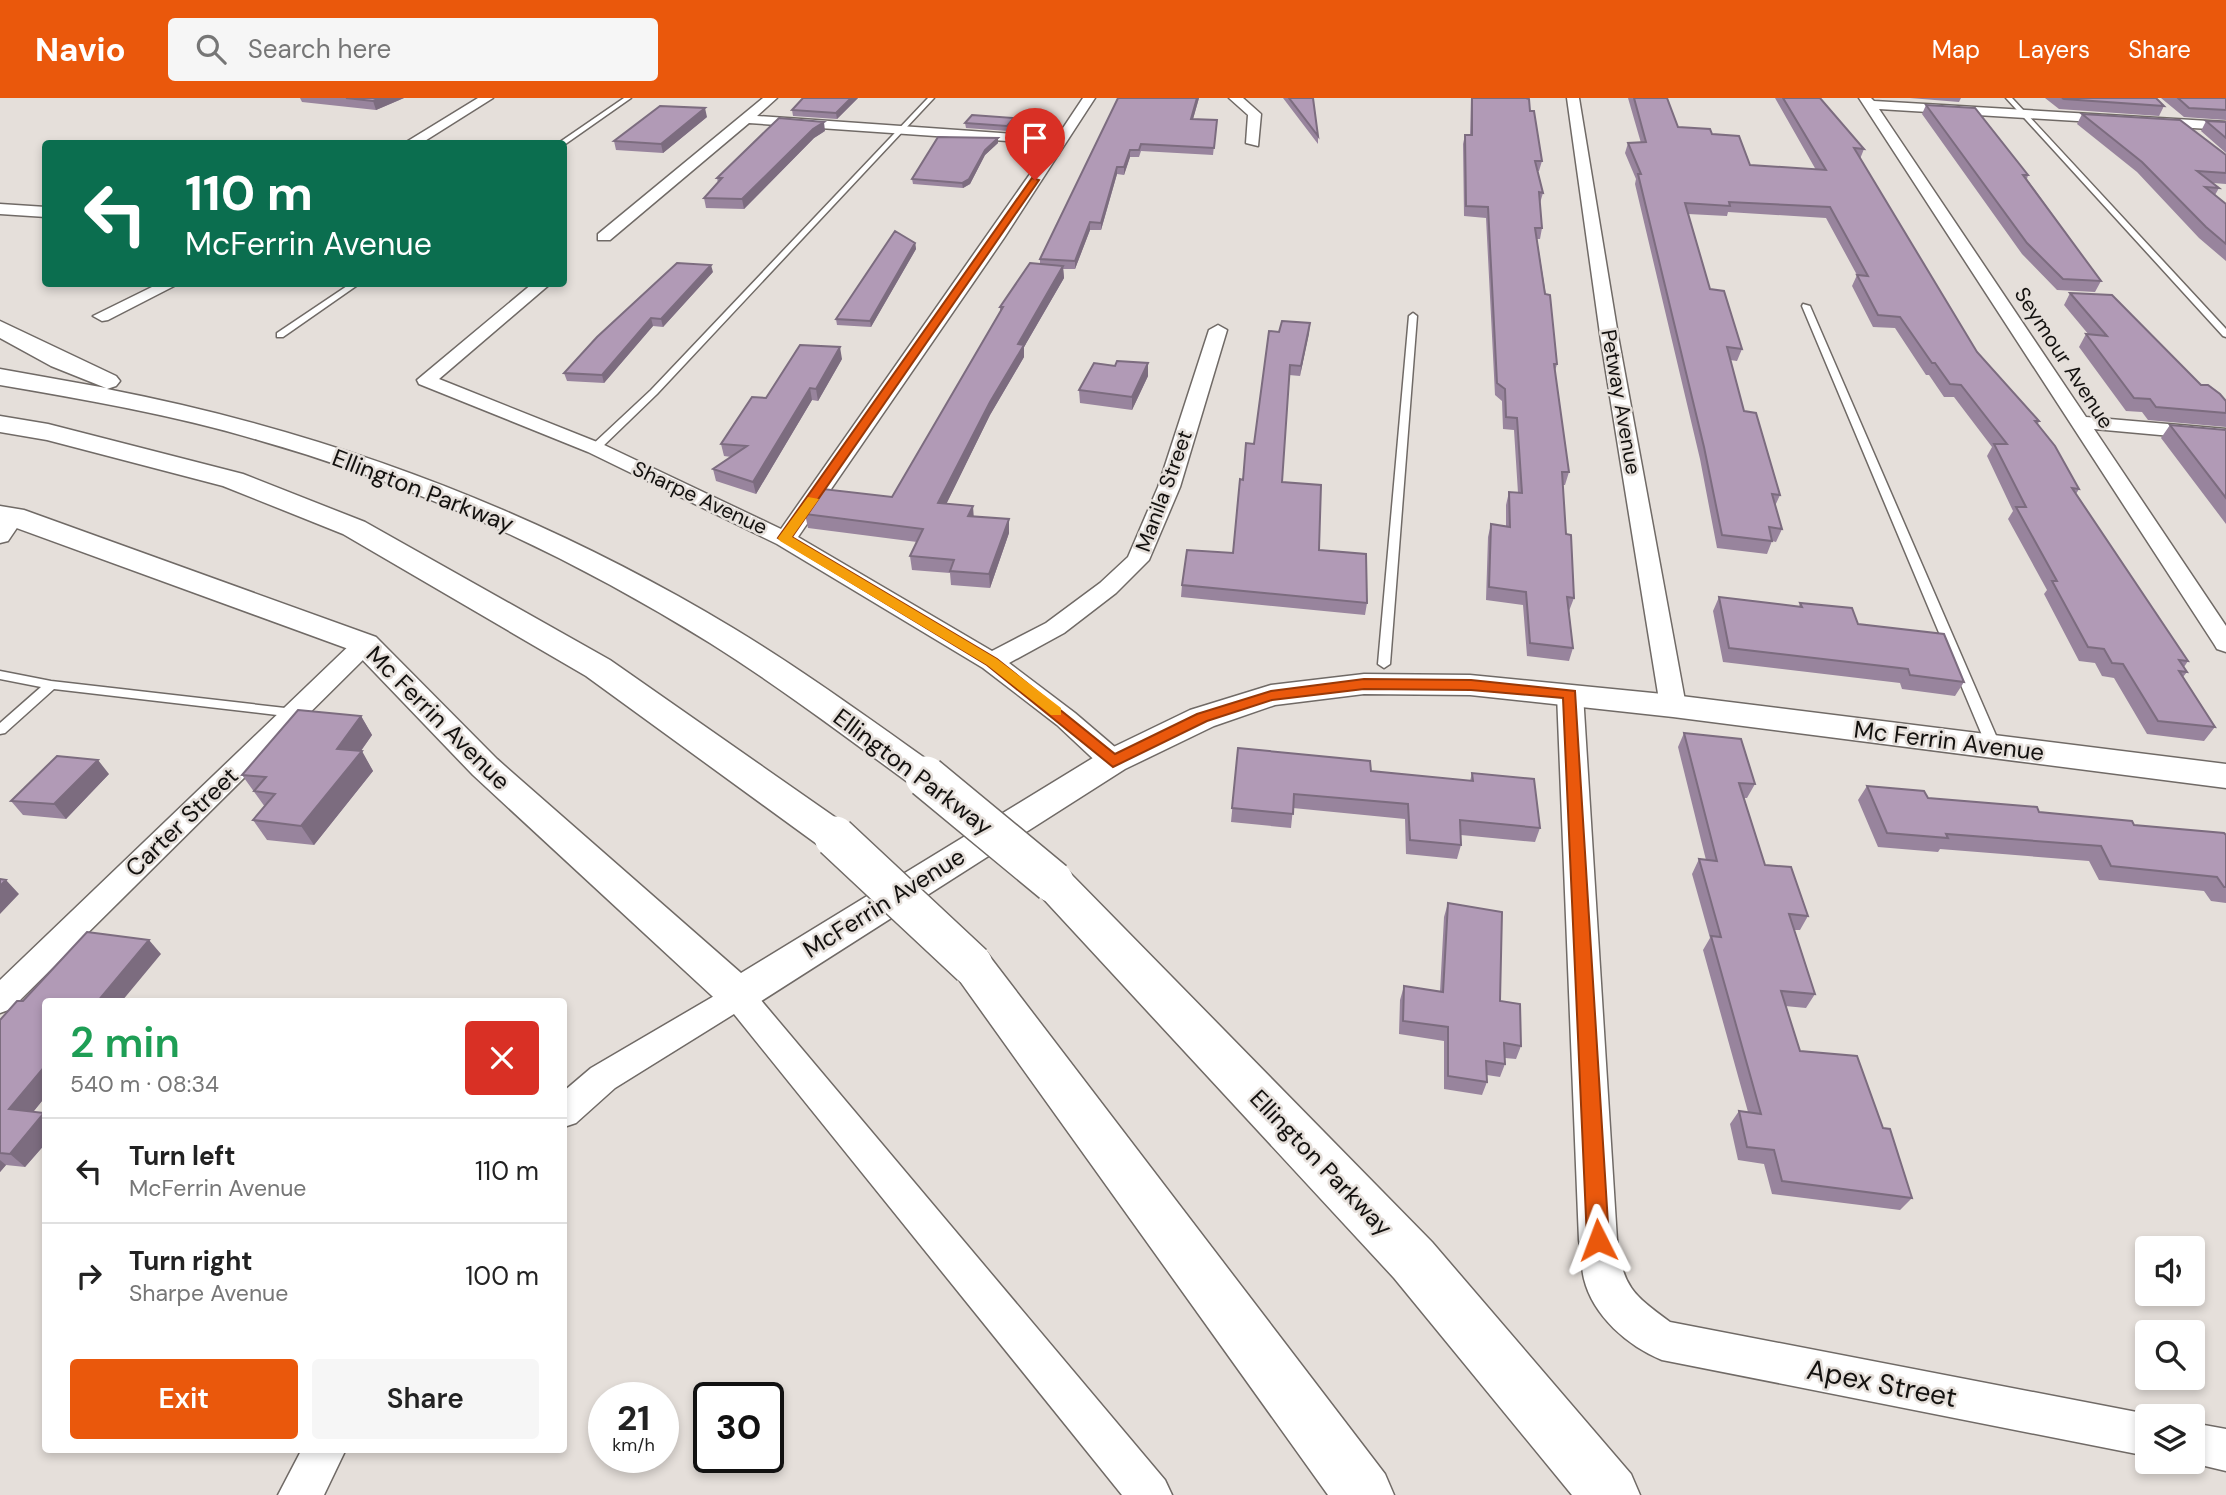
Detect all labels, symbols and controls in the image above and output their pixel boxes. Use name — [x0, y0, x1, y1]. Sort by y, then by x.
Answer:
search box — [168, 18, 658, 81]
text: Navio — [35, 28, 126, 71]
icon: search — [192, 30, 230, 68]
text: Search here — [248, 32, 391, 66]
text: Map — [1932, 34, 1980, 65]
text: Layers — [2018, 34, 2090, 65]
text: Share — [2128, 34, 2191, 65]
pin — [1005, 108, 1065, 180]
icon: arrive — [1016, 119, 1054, 157]
text: 110 m — [185, 161, 313, 225]
icon: left — [70, 168, 161, 259]
text: McFerrin Avenue — [185, 223, 432, 265]
street label: Seymour Avenue — [2008, 282, 2120, 434]
street label: Petway Avenue — [1594, 327, 1648, 477]
street label: Manila Street — [1129, 426, 1199, 556]
street label: Ellington Parkway — [328, 442, 518, 539]
street label: Sharpe Avenue — [628, 455, 772, 541]
street label: Mc Ferrin Avenue — [360, 639, 517, 796]
street label: Ellington Parkway — [827, 701, 999, 842]
street label: Mc Ferrin Avenue — [1852, 713, 2046, 768]
street label: Carter Street — [119, 760, 245, 883]
street label: McFerrin Avenue — [797, 840, 970, 965]
text: 2 min — [70, 1015, 180, 1070]
button: close — [465, 1021, 539, 1095]
text: 540 m · 08:34 — [70, 1069, 219, 1099]
street label: Ellington Parkway — [1244, 1083, 1399, 1242]
text: Turn left — [129, 1139, 236, 1173]
icon: left — [70, 1152, 108, 1190]
text: 110 m — [475, 1154, 539, 1188]
text: McFerrin Avenue — [129, 1173, 306, 1203]
position arrow — [1561, 1203, 1635, 1277]
map controls — [2135, 1236, 2205, 1474]
button: sound — [2135, 1236, 2205, 1306]
text: Turn right — [129, 1244, 253, 1278]
icon: right — [70, 1257, 108, 1295]
text: 100 m — [465, 1259, 539, 1293]
text: Sharpe Avenue — [129, 1278, 288, 1308]
button: search — [2135, 1320, 2205, 1390]
street label: Apex Street — [1804, 1351, 1960, 1416]
button: Exit — [70, 1359, 298, 1439]
button: Share — [312, 1359, 539, 1439]
speed limit sign: 30 — [693, 1382, 784, 1473]
text: 21 — [617, 1395, 650, 1441]
button: layers — [2135, 1404, 2205, 1474]
text: km/h — [612, 1433, 655, 1457]

